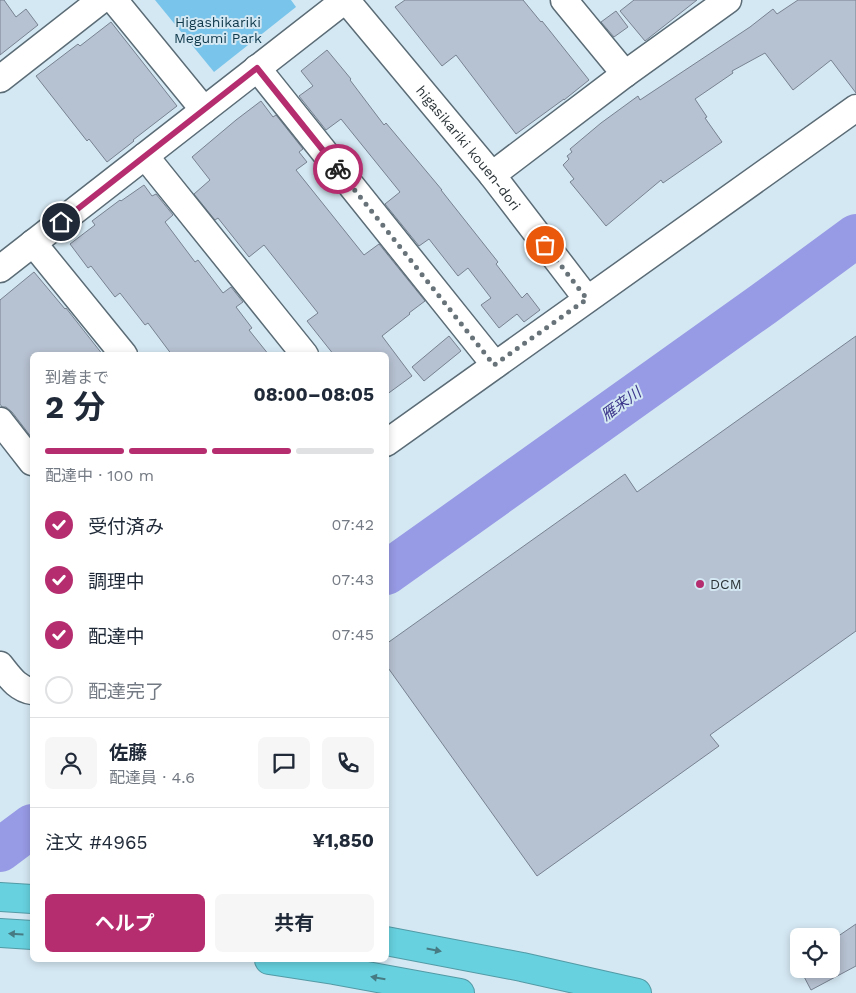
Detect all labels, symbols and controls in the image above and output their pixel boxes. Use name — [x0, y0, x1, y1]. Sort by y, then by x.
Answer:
park label: Higashikariki Megumi Park — [174, 14, 262, 46]
street label: higasikariki kouen-dori — [413, 82, 524, 213]
courier — [313, 144, 363, 194]
icon: bike — [324, 155, 352, 183]
pin — [40, 201, 82, 243]
icon: home — [47, 208, 75, 236]
pin — [524, 224, 566, 266]
icon: bag — [531, 231, 559, 259]
text: 到着まで — [45, 368, 109, 387]
water label: 雁来川 — [598, 382, 646, 425]
text: 08:00–08:05 — [253, 383, 374, 406]
text: 2 分 — [45, 388, 105, 426]
text: 配達中 · 100 m — [45, 466, 154, 485]
icon: check — [45, 511, 73, 539]
text: 受付済み — [88, 515, 164, 538]
text: 07:42 — [332, 515, 374, 534]
icon: check — [45, 566, 73, 594]
text: 調理中 — [88, 570, 145, 593]
text: 07:43 — [332, 570, 374, 589]
place label: DCM — [710, 576, 742, 592]
marker: DCM — [694, 578, 706, 590]
icon: check — [45, 621, 73, 649]
text: 配達中 — [88, 625, 145, 648]
text: 07:45 — [332, 625, 374, 644]
text: 配達完了 — [88, 680, 164, 703]
button: person — [45, 737, 97, 789]
button: chat — [258, 737, 310, 789]
button: phone — [322, 737, 374, 789]
text: 佐藤 — [109, 741, 147, 764]
text: 配達員 · 4.6 — [109, 768, 195, 787]
text: ¥1,850 — [312, 829, 374, 852]
text: 注文 #4965 — [45, 831, 148, 854]
button: ヘルプ — [45, 894, 205, 952]
button: 共有 — [215, 894, 374, 952]
map controls — [790, 928, 840, 978]
button: locate — [790, 928, 840, 978]
one-way arrow — [8, 929, 24, 937]
one-way arrow — [427, 946, 443, 954]
one-way arrow — [369, 974, 385, 982]

